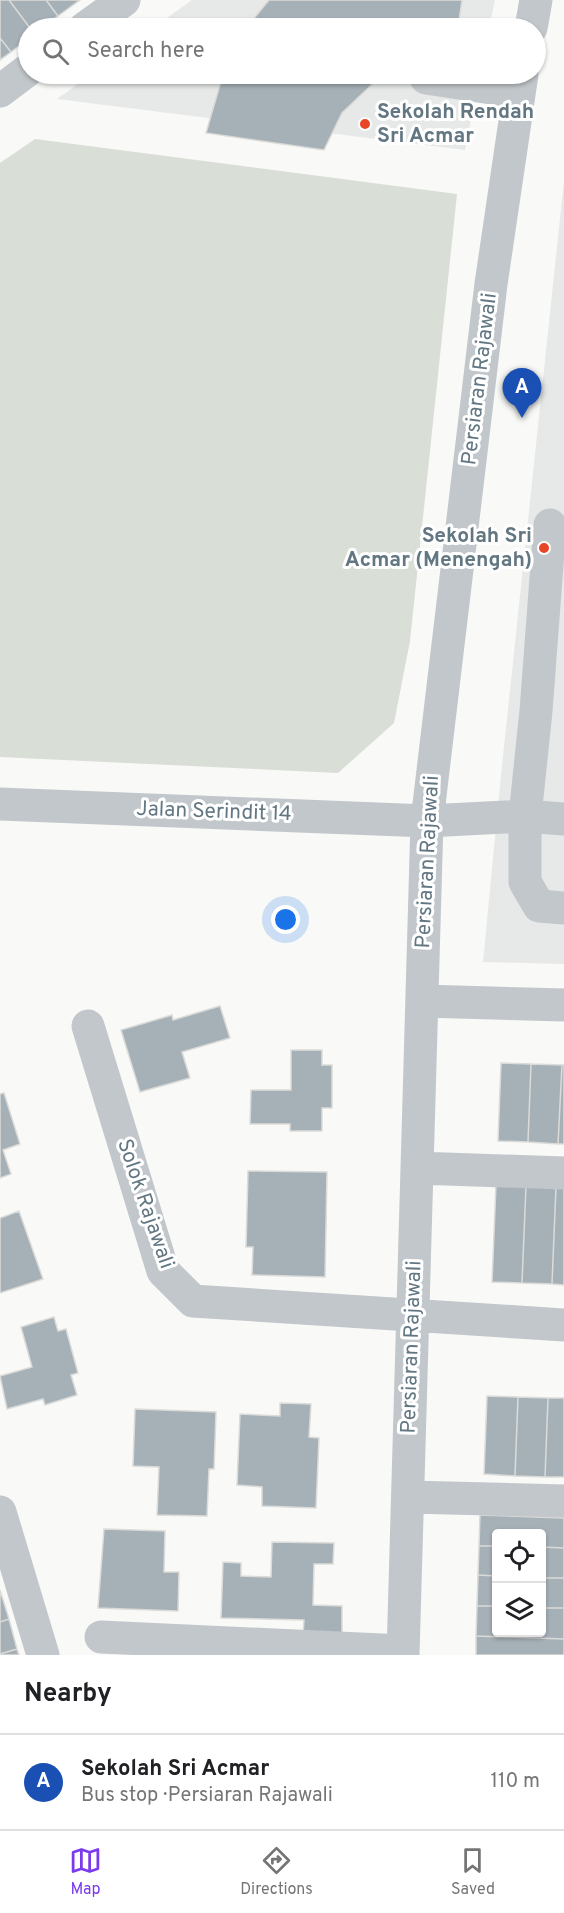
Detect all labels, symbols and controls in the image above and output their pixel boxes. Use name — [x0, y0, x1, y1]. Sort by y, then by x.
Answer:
search box — [18, 18, 546, 84]
icon: search — [39, 35, 72, 68]
text: Search here — [87, 38, 205, 65]
place label: Sekolah Rendah Sri Acmar — [377, 99, 534, 150]
marker: Sekolah Rendah Sri Acmar — [358, 117, 372, 131]
street label: Persiaran Rajawali — [456, 291, 504, 467]
pin: A — [502, 368, 542, 418]
place label: Sekolah Sri Acmar (Menengah) — [345, 523, 532, 574]
marker: Sekolah Sri Acmar (Menengah) — [537, 541, 551, 555]
street label: Persiaran Rajawali — [410, 775, 446, 949]
street label: Jalan Serindit 14 — [136, 796, 292, 828]
your location — [271, 905, 300, 934]
street label: Solok Rajawali — [110, 1136, 180, 1272]
street label: Persiaran Rajawali — [395, 1260, 429, 1434]
map controls — [492, 1529, 546, 1637]
button: locate — [492, 1529, 546, 1583]
button: layers — [492, 1583, 546, 1637]
text: Nearby — [24, 1678, 112, 1711]
text: Sekolah Sri Acmar — [81, 1756, 269, 1783]
text: A — [36, 1769, 51, 1795]
text: 110 m — [491, 1769, 540, 1795]
text: Bus stop · Persiaran Rajawali — [81, 1783, 333, 1809]
tab: Map — [69, 1844, 102, 1900]
tab: Directions — [240, 1844, 313, 1900]
tab: Saved — [451, 1844, 495, 1900]

